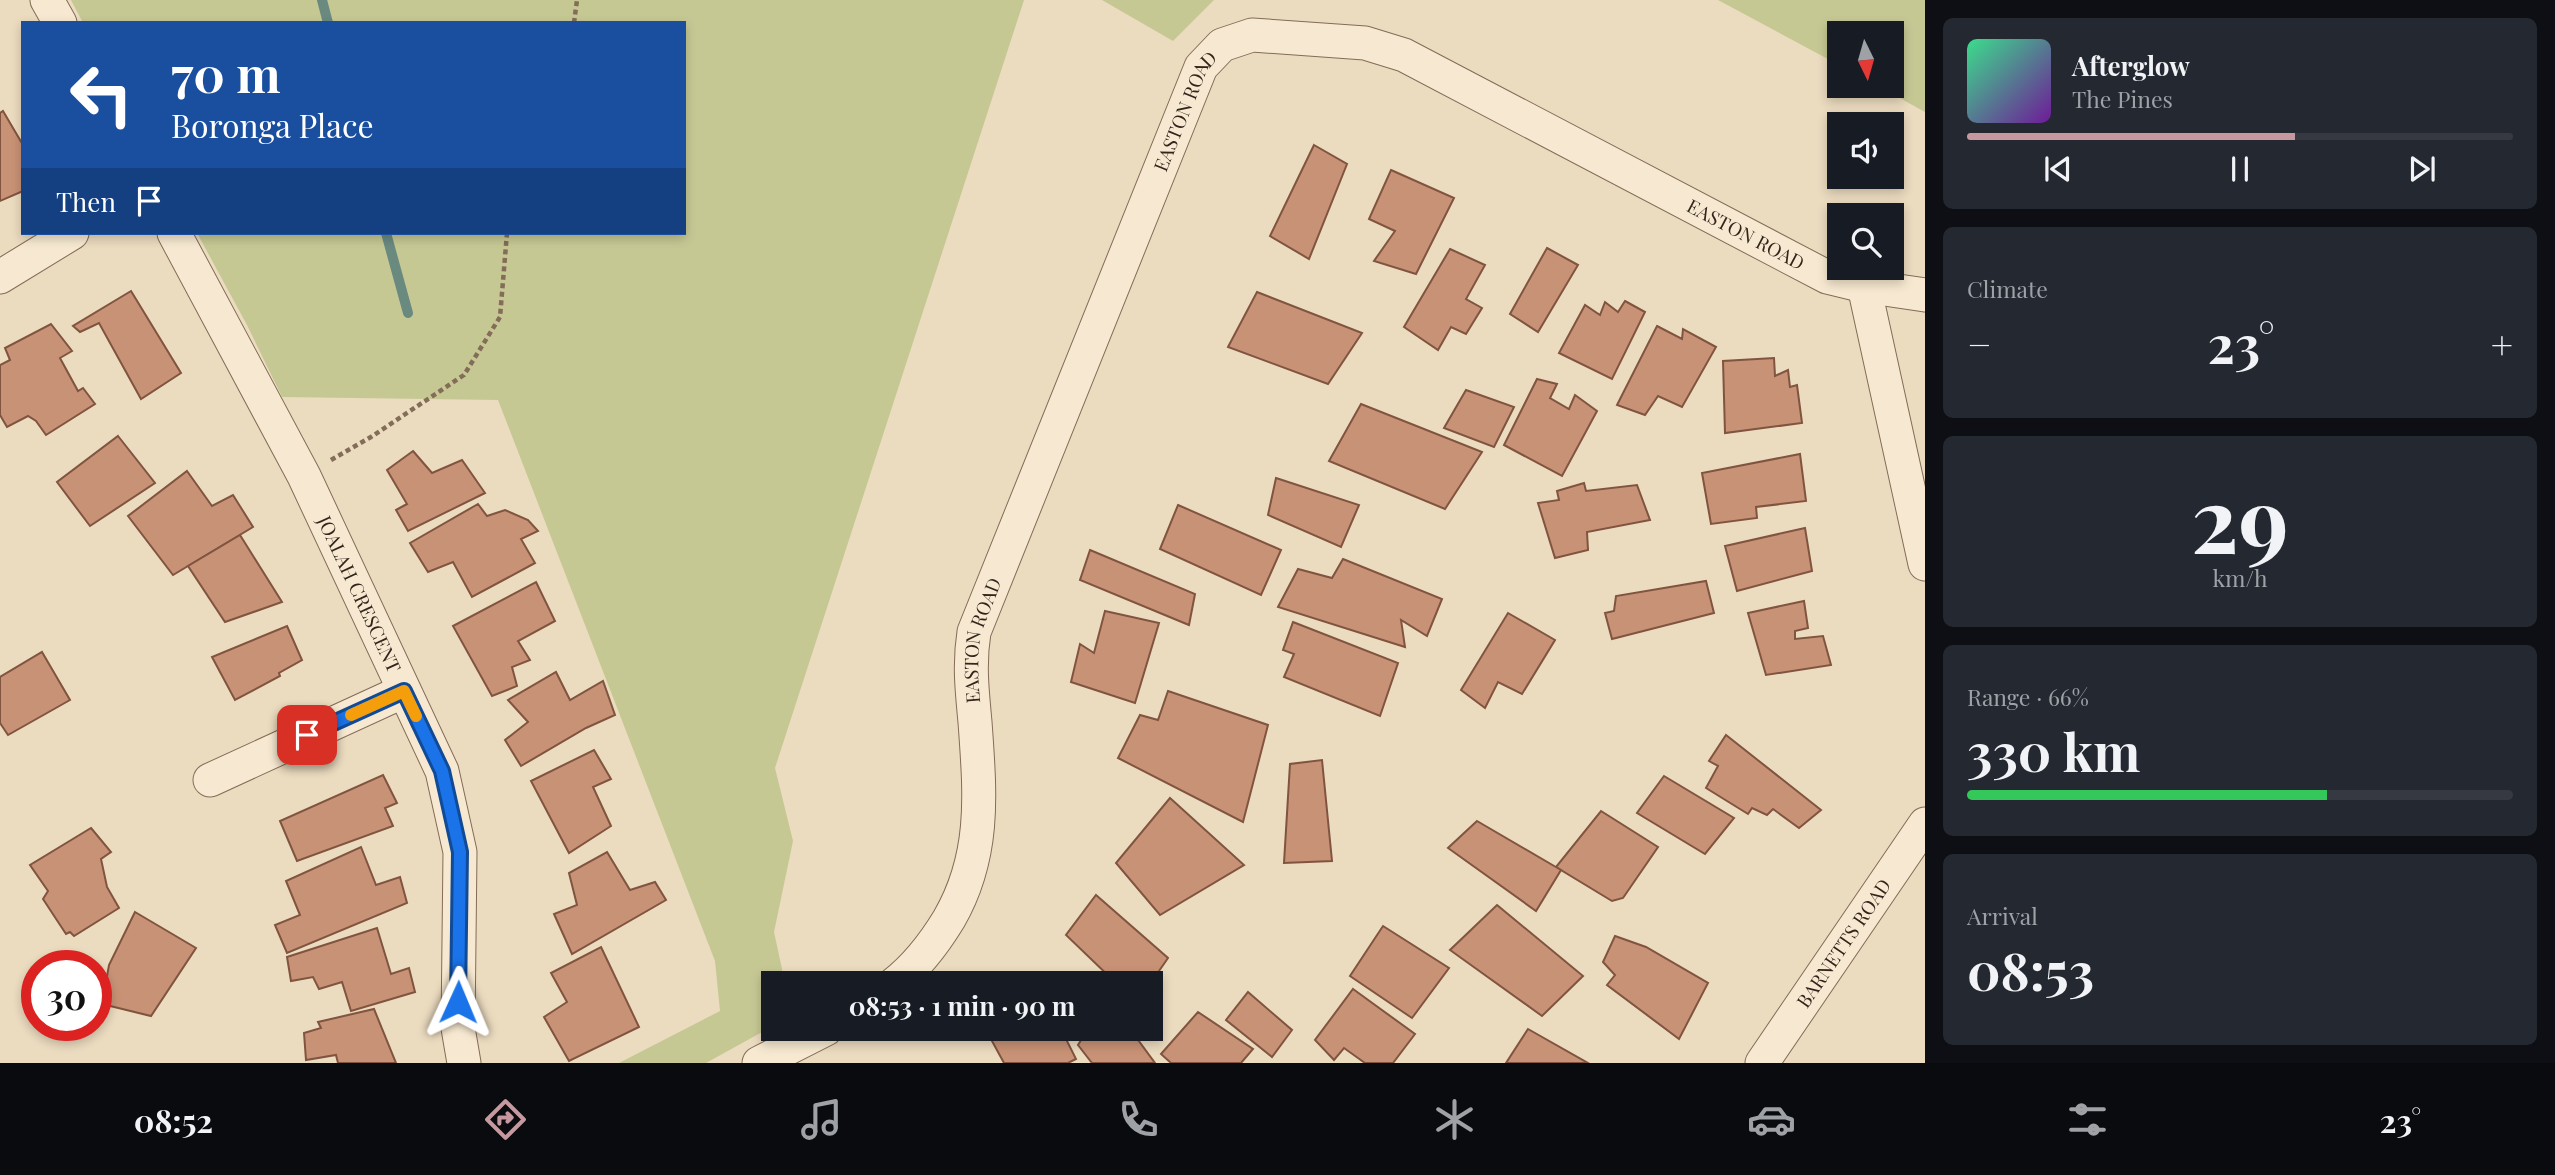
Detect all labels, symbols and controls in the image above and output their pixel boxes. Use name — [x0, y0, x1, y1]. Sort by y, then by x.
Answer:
north arrow — [1827, 21, 1904, 98]
map controls — [1827, 21, 1904, 280]
text: 70 m — [171, 40, 281, 105]
street label: EASTON ROAD — [1146, 45, 1222, 175]
text: Afterglow — [2072, 48, 2190, 83]
icon: left — [56, 49, 147, 140]
text: The Pines — [2072, 83, 2173, 114]
text: Boronga Place — [171, 103, 374, 146]
button: sound — [1827, 112, 1904, 189]
icon: previous — [2039, 150, 2077, 188]
icon: pause — [2221, 150, 2259, 188]
icon: next — [2403, 150, 2441, 188]
icon: arrive — [130, 182, 168, 220]
text: Then — [56, 184, 116, 219]
street label: EASTON ROAD — [1683, 192, 1809, 275]
button: search — [1827, 203, 1904, 280]
text: Climate — [1967, 273, 2048, 304]
text: 23° — [2208, 308, 2275, 377]
text: − — [1967, 318, 1992, 369]
text: + — [2491, 318, 2513, 369]
text: 29 — [2191, 456, 2289, 577]
street label: JOALAH CRESCENT — [312, 510, 408, 677]
text: km/h — [2212, 562, 2268, 593]
street label: EASTON ROAD — [957, 573, 1007, 705]
text: Range · 66% — [1967, 681, 2089, 712]
pin — [277, 705, 337, 765]
icon: arrive — [288, 716, 326, 754]
text: 330 km — [1967, 716, 2140, 785]
street label: BARNETTS ROAD — [1790, 873, 1896, 1012]
text: Arrival — [1967, 900, 2038, 931]
text: 08:53 — [1967, 935, 2094, 1004]
speed limit sign: 30 — [21, 950, 112, 1041]
position arrow — [421, 965, 495, 1039]
text: 08:53 · 1 min · 90 m — [849, 988, 1075, 1023]
icon: directions — [481, 1095, 530, 1144]
icon: music — [797, 1095, 846, 1144]
icon: phone — [1114, 1095, 1163, 1144]
icon: climate — [1430, 1095, 1479, 1144]
icon: car — [1747, 1095, 1796, 1144]
icon: filters — [2063, 1095, 2112, 1144]
text: 08:52 — [134, 1098, 213, 1141]
text: 23° — [2380, 1098, 2421, 1141]

